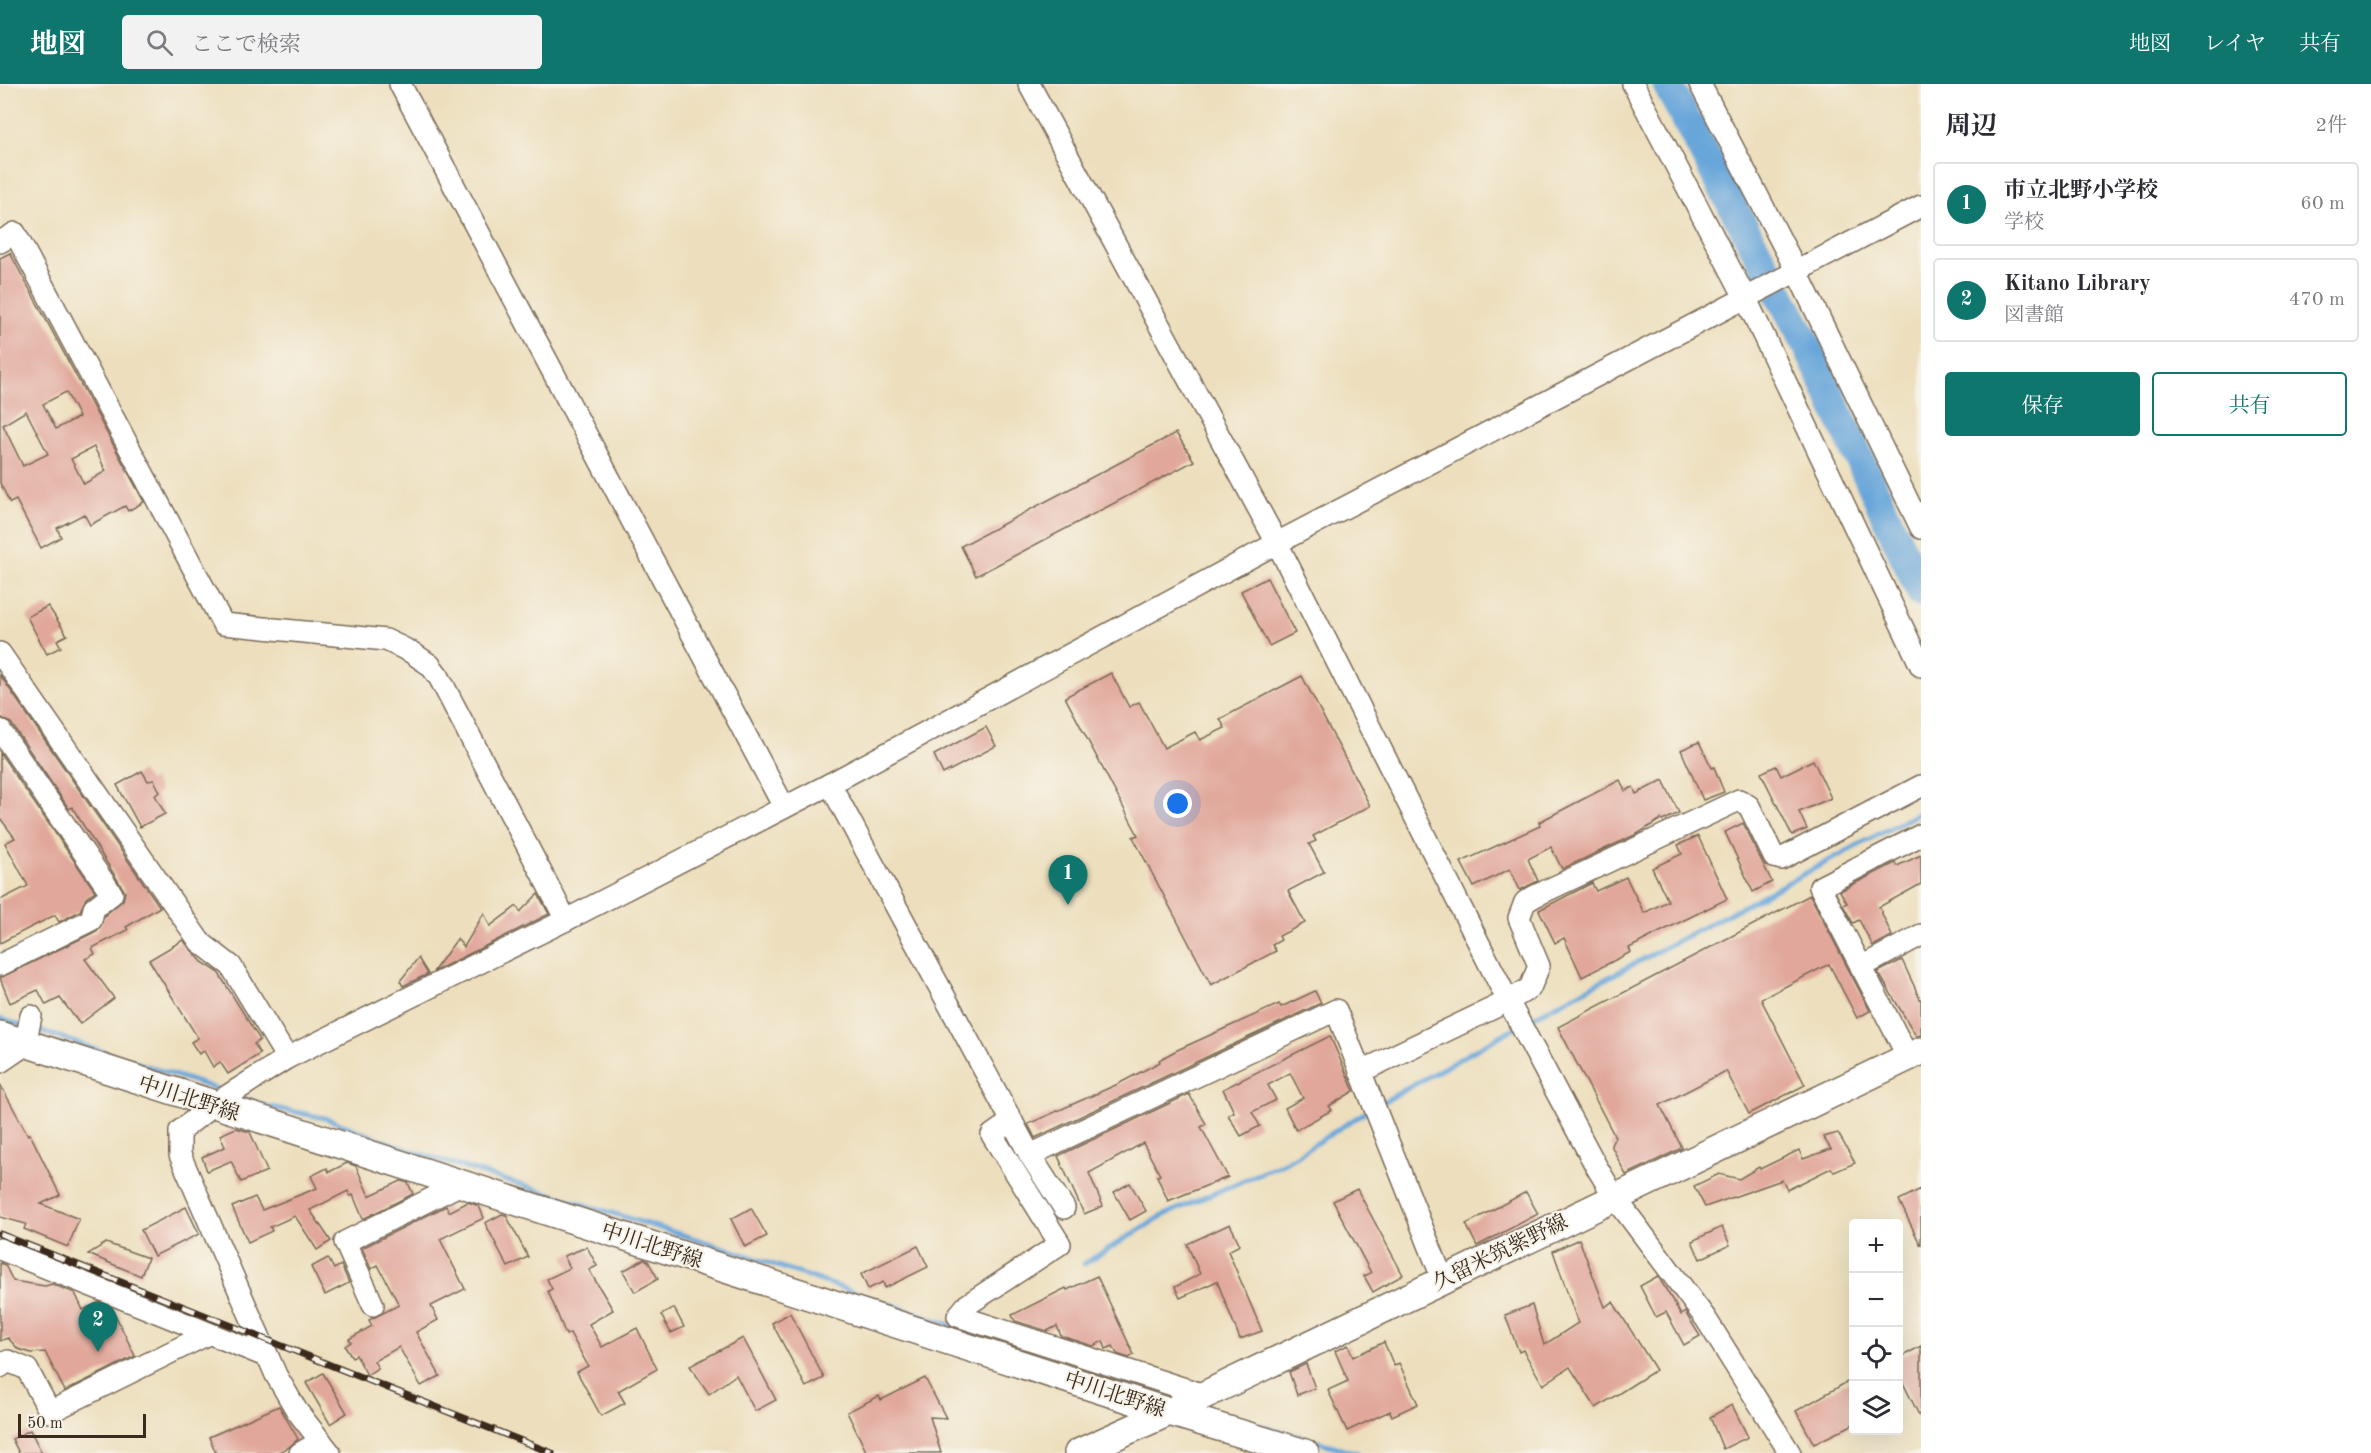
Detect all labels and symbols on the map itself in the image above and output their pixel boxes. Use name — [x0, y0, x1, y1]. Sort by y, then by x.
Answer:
your location — [1163, 789, 1192, 818]
pin: 1 — [1048, 856, 1088, 905]
street label: 中川北野線 — [135, 1071, 242, 1126]
street label: 久留米筑紫野線 — [1429, 1210, 1571, 1295]
street label: 中川北野線 — [598, 1218, 705, 1273]
pin: 2 — [78, 1302, 118, 1352]
street label: 中川北野線 — [1061, 1367, 1168, 1422]
scale bar — [18, 1411, 146, 1438]

